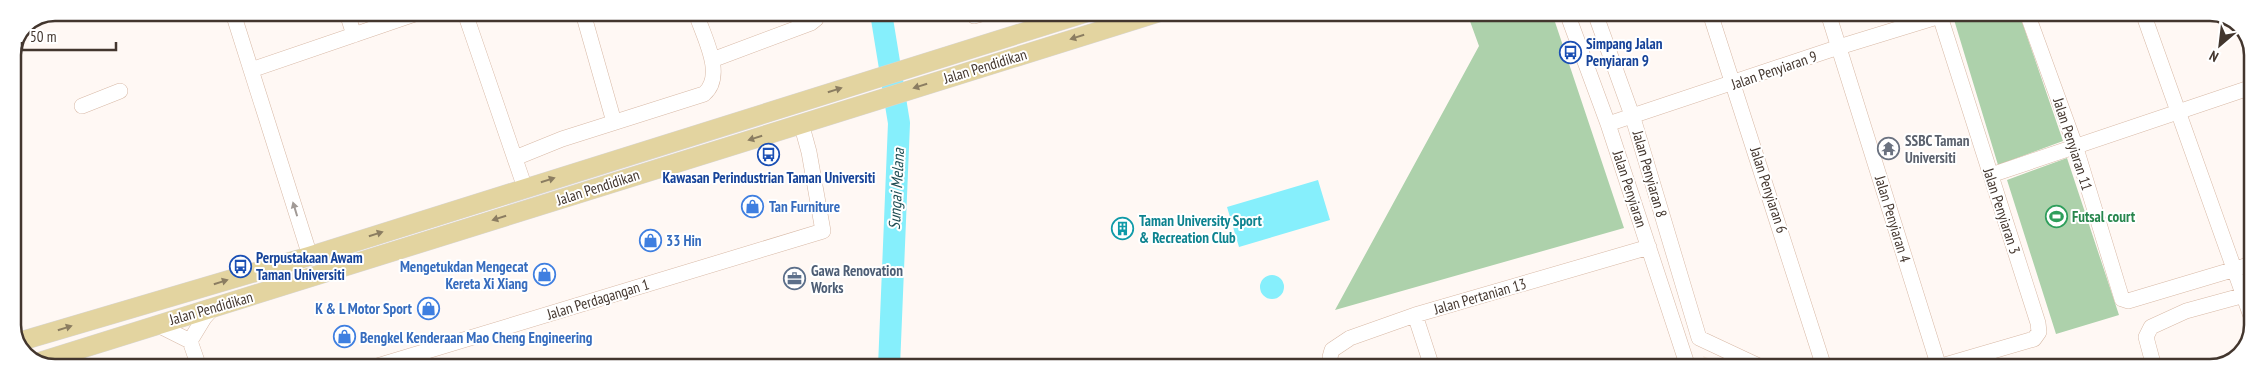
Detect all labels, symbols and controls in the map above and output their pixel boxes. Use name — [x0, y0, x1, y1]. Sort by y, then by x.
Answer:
scale bar — [22, 20, 116, 52]
north arrow — [2195, 20, 2245, 70]
text: 50 m — [30, 27, 56, 46]
one-way arrow — [1070, 34, 1085, 42]
place label: Simpang Jalan Penyiaran 9 — [1586, 34, 1663, 70]
bus stop icon: Simpang Jalan Penyiaran 9 — [1558, 40, 1582, 64]
street label: Jalan Pendidikan — [940, 44, 1029, 88]
street label: Jalan Penyiaran 9 — [1728, 46, 1819, 94]
text: N — [2206, 47, 2221, 66]
one-way arrow — [913, 83, 928, 90]
one-way arrow — [827, 85, 842, 93]
street label: Jalan Penyiaran 11 — [2049, 94, 2097, 193]
street label: Jalan Penyiaran 8 — [1629, 129, 1671, 219]
place label: SSBC Taman Universiti — [1905, 131, 1970, 167]
one-way arrow — [747, 134, 762, 142]
temple icon: SSBC Taman Universiti — [1877, 137, 1901, 161]
bus stop icon: Kawasan Perindustrian Taman Universiti — [757, 142, 781, 166]
street label: Jalan Penyiaran 6 — [1746, 144, 1792, 236]
water label: Sungai Melana — [884, 146, 908, 230]
street label: Jalan Penyiaran — [1609, 148, 1651, 230]
street label: Jalan Pendidikan — [553, 165, 642, 210]
street label: Jalan Penyiaran 3 — [1979, 165, 2025, 257]
place label: Kawasan Perindustrian Taman Universiti — [663, 168, 875, 187]
street label: Jalan Penyiaran 4 — [1871, 172, 1915, 265]
one-way arrow — [541, 176, 556, 184]
shop icon: Tan Furniture — [741, 194, 765, 218]
place label: Tan Furniture — [769, 197, 840, 216]
one-way arrow — [291, 201, 299, 216]
sports icon: Futsal court — [2044, 204, 2068, 228]
place label: Futsal court — [2072, 207, 2136, 226]
place label: Taman University Sport & Recreation Club — [1139, 211, 1263, 247]
one-way arrow — [492, 215, 507, 222]
building icon: Taman University Sport & Recreation Club — [1111, 217, 1135, 241]
shop icon: 33 Hin — [638, 228, 662, 252]
one-way arrow — [369, 230, 384, 238]
place label: 33 Hin — [666, 231, 702, 250]
place label: Perpustakaan Awam Taman Universiti — [256, 248, 363, 284]
bus stop icon: Perpustakaan Awam Taman Universiti — [228, 254, 252, 278]
place label: Mengetukdan Mengecat Kereta Xi Xiang — [400, 257, 529, 293]
place label: Gawa Renovation Works — [810, 261, 903, 297]
shop icon: Mengetukdan Mengecat Kereta Xi Xiang — [532, 263, 556, 287]
office icon: Gawa Renovation Works — [783, 267, 807, 291]
street label: Jalan Perdagangan 1 — [544, 274, 651, 324]
street label: Jalan Pertanian 13 — [1431, 274, 1528, 319]
one-way arrow — [214, 277, 229, 285]
street label: Jalan Pendidikan — [166, 287, 255, 329]
shop icon: K & L Motor Sport — [416, 296, 440, 320]
place label: K & L Motor Sport — [315, 299, 413, 318]
one-way arrow — [58, 324, 73, 332]
shop icon: Bengkel Kenderaan Mao Cheng Engineering — [332, 325, 356, 349]
place label: Bengkel Kenderaan Mao Cheng Engineering — [360, 328, 593, 347]

